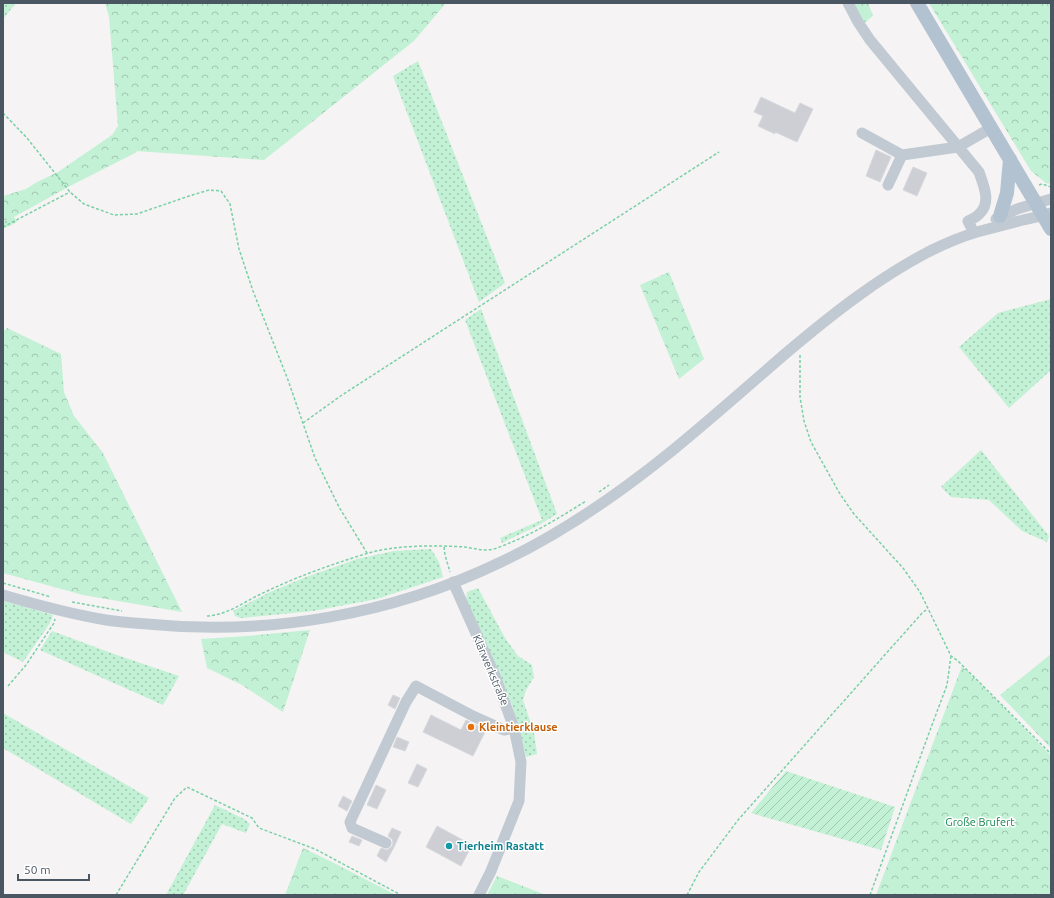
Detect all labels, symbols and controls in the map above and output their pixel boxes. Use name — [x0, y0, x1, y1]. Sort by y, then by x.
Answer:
street label: Klärwerkstraße — [471, 633, 511, 707]
place label: Kleintierklause — [479, 721, 558, 733]
marker: Kleintierklause — [466, 722, 476, 732]
park label: Große Brufert — [945, 816, 1015, 828]
place label: Tierheim Rastatt — [457, 840, 544, 852]
marker: Tierheim Rastatt — [444, 841, 454, 851]
scale bar — [18, 856, 89, 882]
text: 50 m — [24, 863, 51, 876]

